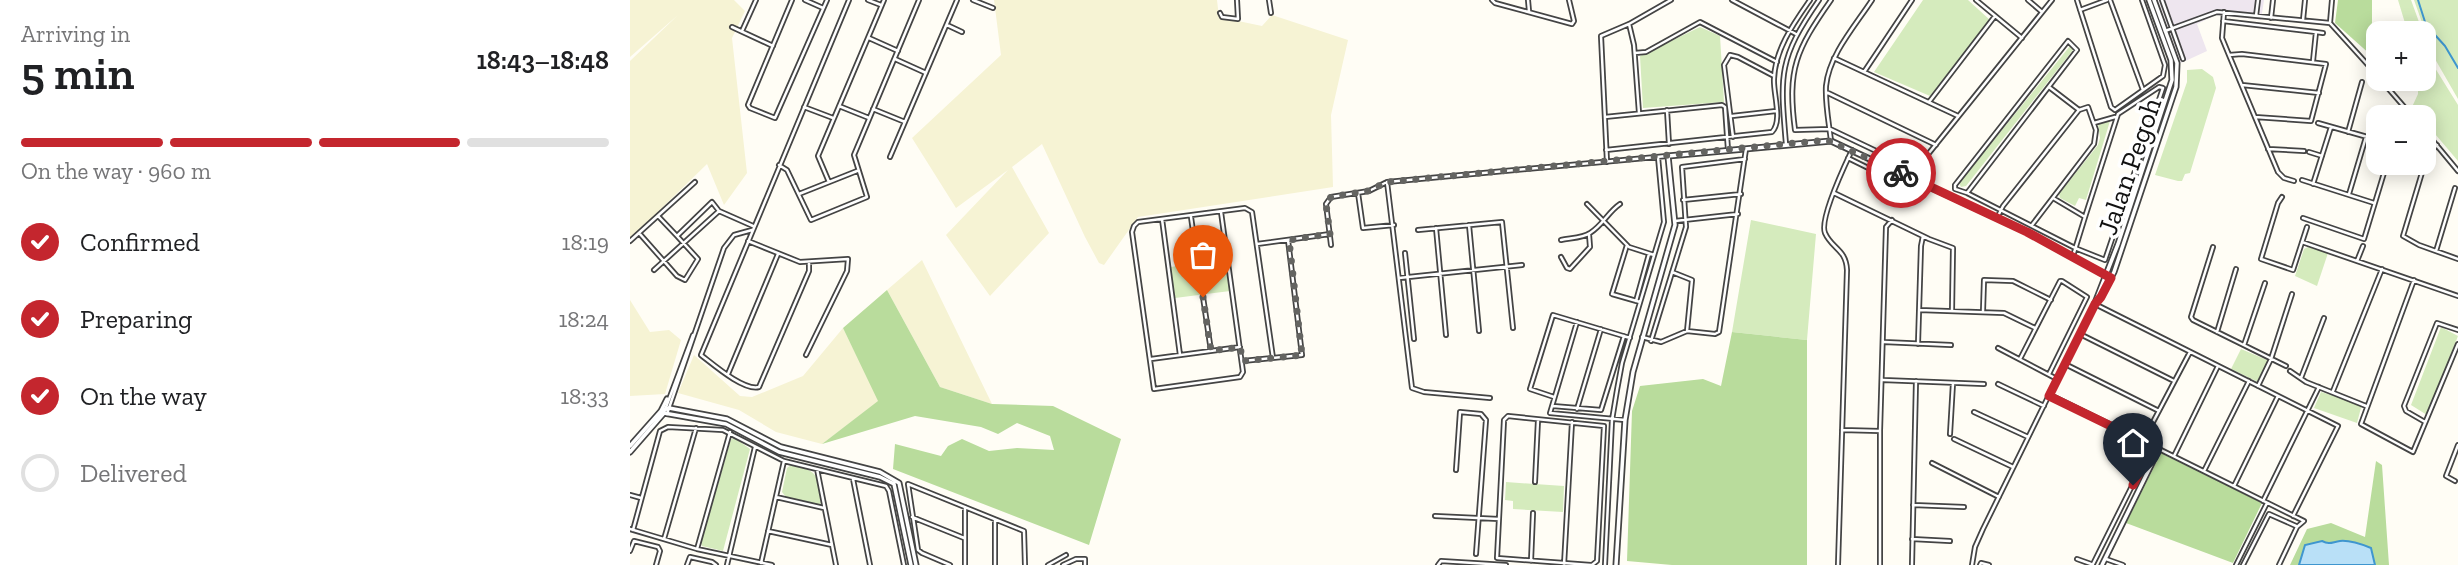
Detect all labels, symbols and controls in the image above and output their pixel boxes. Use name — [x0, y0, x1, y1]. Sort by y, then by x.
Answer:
text: Arriving in — [21, 20, 130, 48]
map controls — [2366, 21, 2436, 175]
button: + — [2366, 21, 2436, 91]
text: 18:43–18:48 — [476, 44, 609, 76]
text: 5 min — [21, 46, 135, 101]
street label: Jalan Pegoh — [2091, 93, 2168, 239]
button: − — [2366, 105, 2436, 175]
courier — [1866, 138, 1936, 208]
icon: bike — [1882, 154, 1920, 192]
text: On the way · 960 m — [21, 157, 211, 185]
icon: check — [21, 223, 59, 261]
pin — [1173, 225, 1233, 297]
text: Confirmed — [80, 226, 200, 258]
text: 18:19 — [562, 228, 609, 256]
icon: bag — [1184, 236, 1222, 274]
icon: check — [21, 300, 59, 338]
text: Preparing — [80, 303, 192, 335]
text: 18:24 — [558, 305, 609, 333]
icon: check — [21, 377, 59, 415]
text: On the way — [80, 380, 207, 412]
text: 18:33 — [560, 382, 609, 410]
pin — [2103, 413, 2163, 485]
icon: home — [2114, 424, 2152, 462]
text: Delivered — [80, 457, 187, 489]

